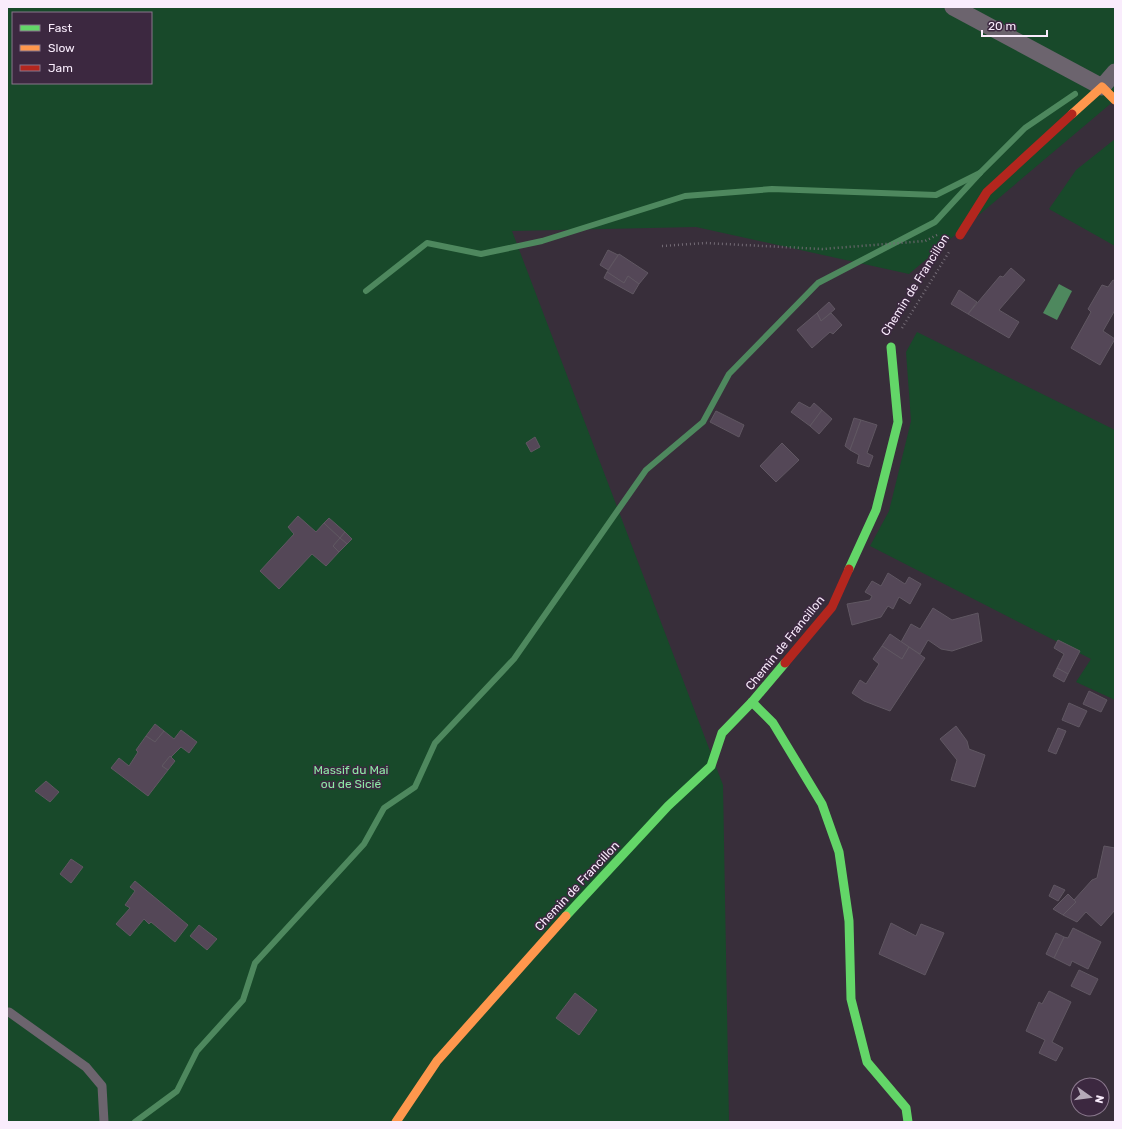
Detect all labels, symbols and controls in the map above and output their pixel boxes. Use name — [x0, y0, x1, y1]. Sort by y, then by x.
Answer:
legend — [12, 12, 152, 84]
scale bar — [982, 12, 1047, 38]
text: 20 m — [988, 19, 1016, 33]
text: Fast — [48, 21, 72, 35]
text: Slow — [48, 41, 75, 55]
text: Jam — [48, 61, 73, 75]
street label: Chemin de Francillon — [878, 232, 952, 338]
street label: Chemin de Francillon — [743, 593, 827, 693]
park label: Massif du Mai ou de Sicié — [314, 763, 389, 791]
street label: Chemin de Francillon — [532, 838, 622, 934]
north arrow — [1070, 1077, 1110, 1117]
text: N — [1092, 1094, 1106, 1105]

